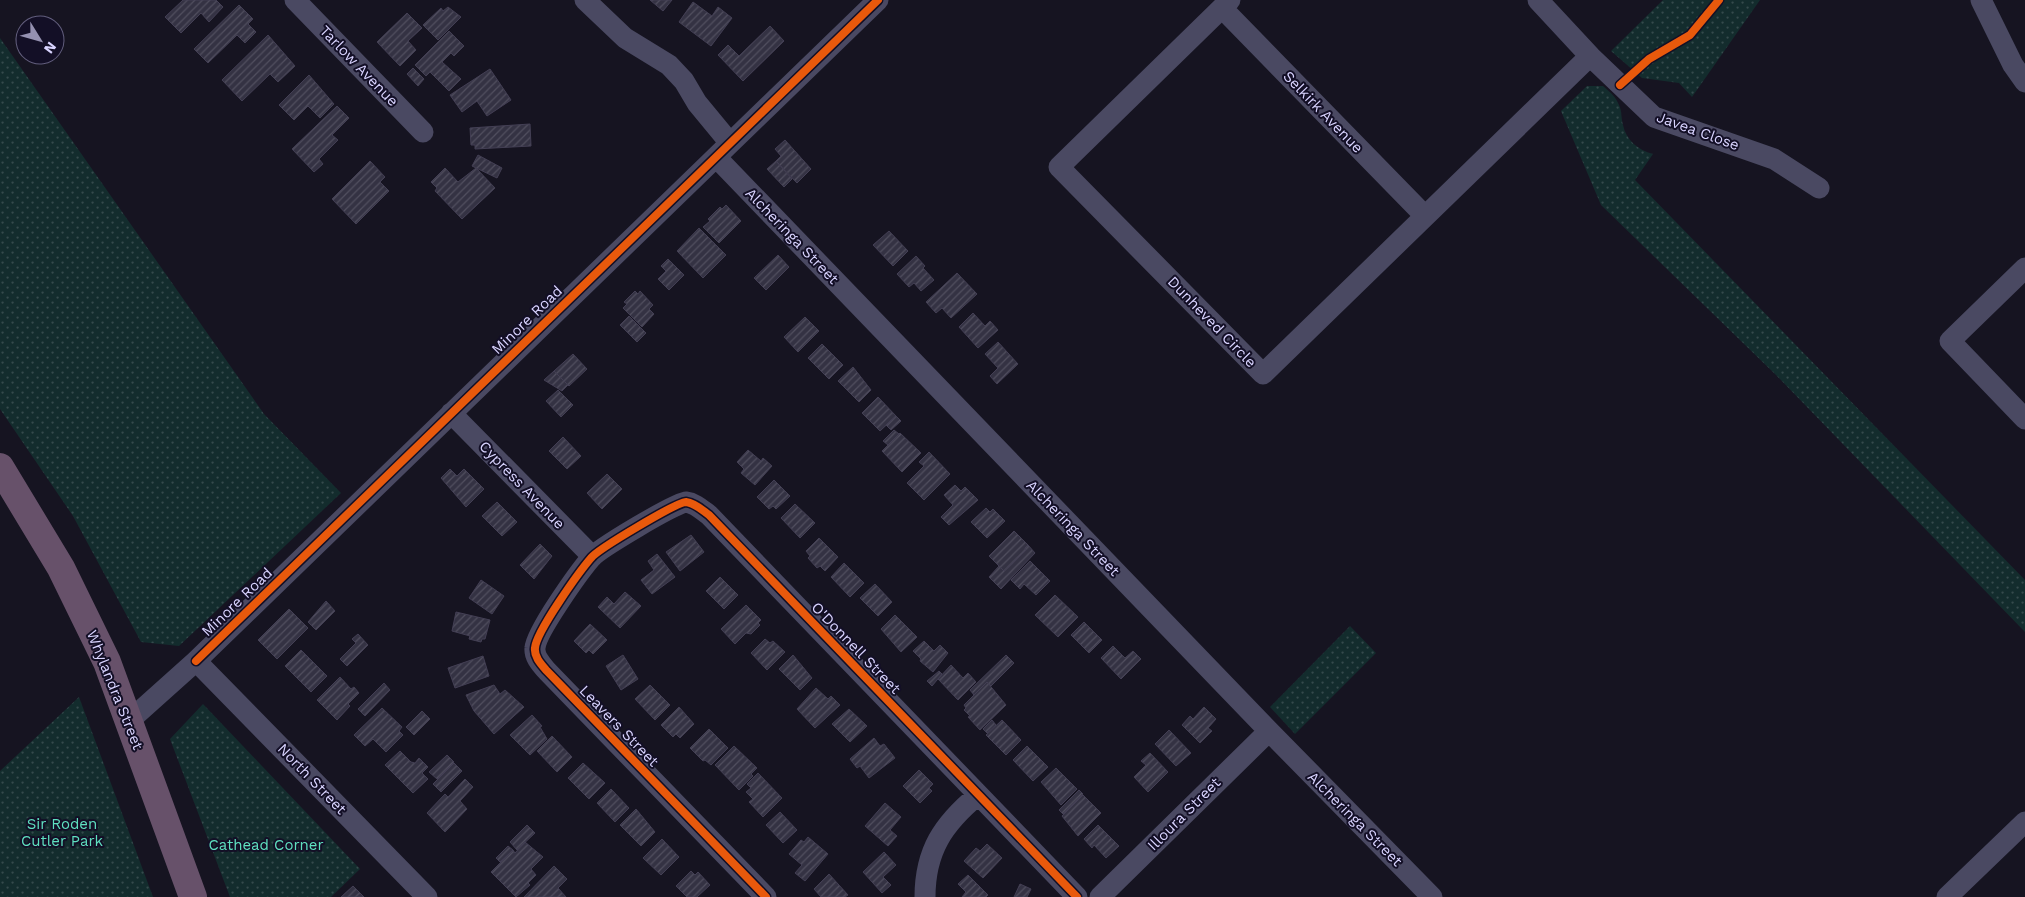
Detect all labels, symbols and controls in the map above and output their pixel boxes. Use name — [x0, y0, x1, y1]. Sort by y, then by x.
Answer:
north arrow — [15, 15, 65, 65]
street label: Tarlow Avenue — [316, 22, 402, 110]
text: N — [41, 39, 60, 57]
street label: Selkirk Avenue — [1279, 67, 1367, 157]
street label: Javea Close — [1654, 108, 1742, 154]
street label: Alcheringa Street — [742, 184, 843, 288]
street label: Dunheved Circle — [1164, 273, 1260, 371]
street label: Minore Road — [488, 282, 566, 358]
street label: Cypress Avenue — [475, 437, 569, 533]
street label: Alcheringa Street — [1023, 476, 1124, 580]
street label: Minore Road — [198, 564, 276, 640]
street label: O'Donnell Street — [808, 598, 905, 698]
street label: Whylandra Street — [83, 628, 147, 753]
street label: Leavers Street — [576, 682, 663, 771]
street label: North Street — [274, 740, 351, 819]
street label: Alcheringa Street — [1304, 768, 1407, 871]
street label: Illoura Street — [1144, 773, 1225, 854]
park label: Sir Roden Cutler Park — [21, 815, 104, 850]
park label: Cathead Corner — [208, 836, 324, 854]

